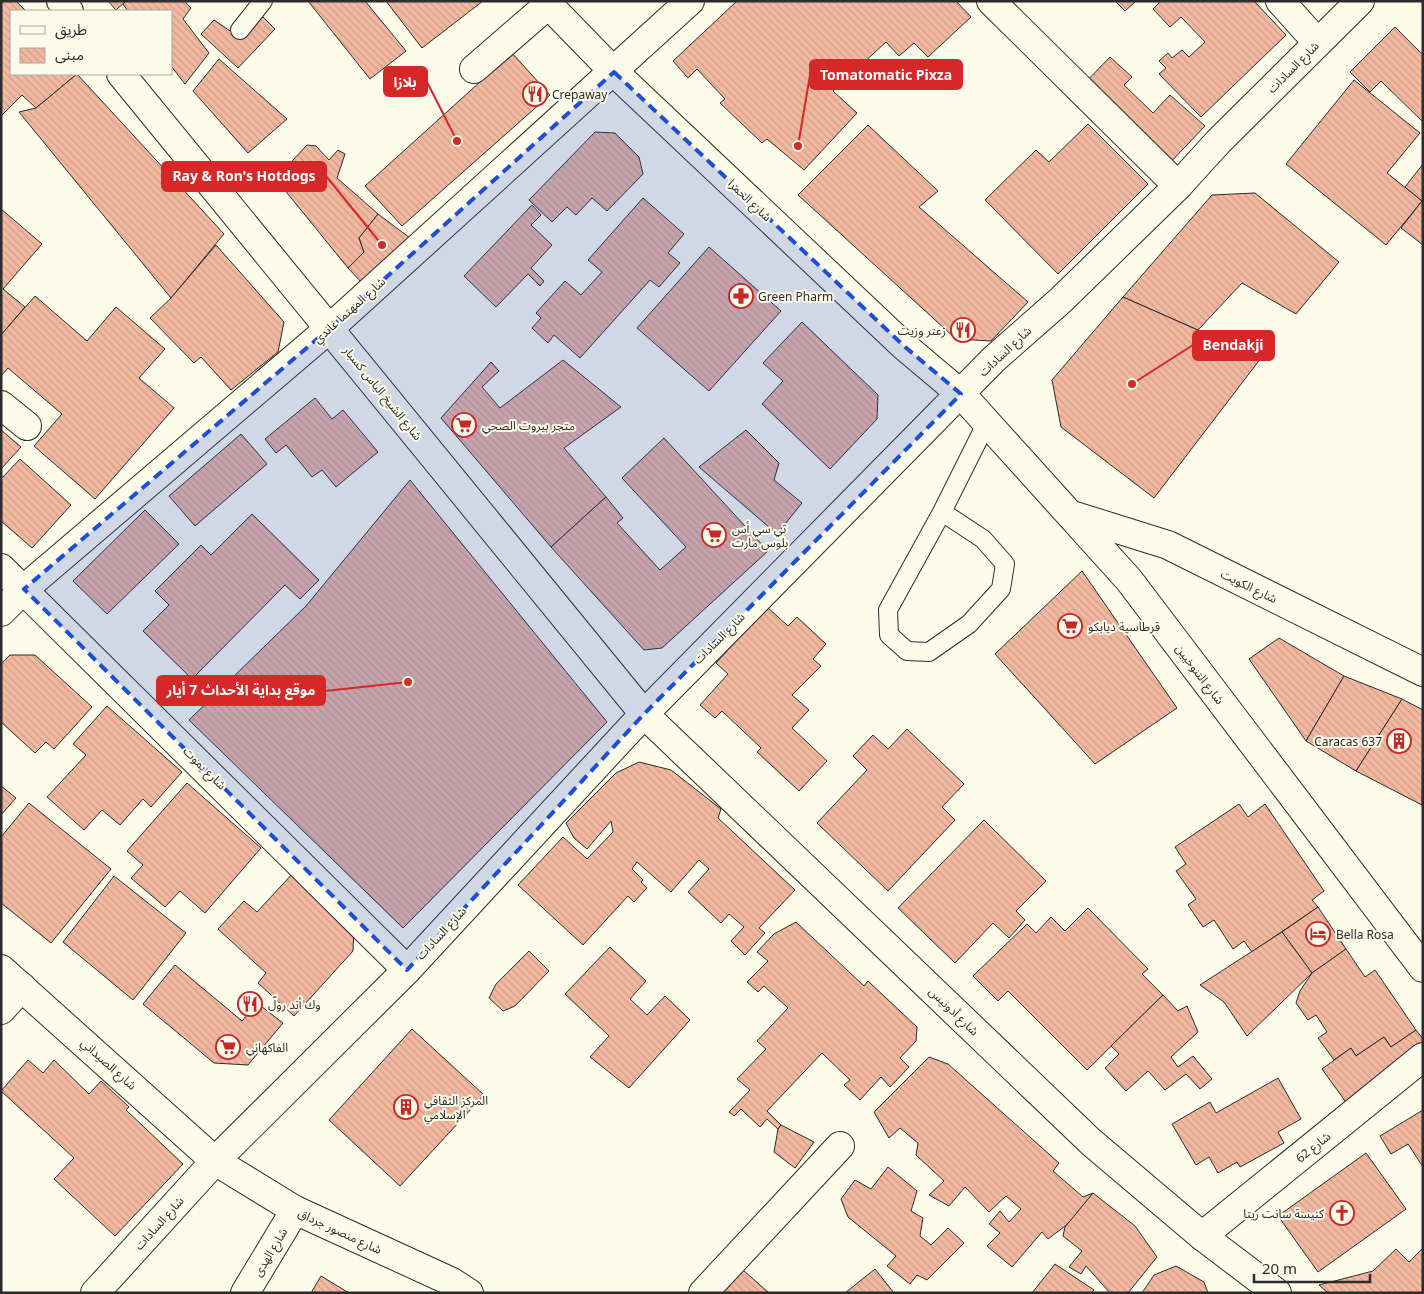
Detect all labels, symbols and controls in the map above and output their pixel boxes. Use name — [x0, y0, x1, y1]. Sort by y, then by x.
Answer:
legend — [10, 10, 172, 75]
text: طريق — [55, 19, 87, 40]
street label: شارع السادات — [1263, 37, 1323, 97]
text: مبنى — [55, 44, 84, 64]
callout: Tomatomatic Pixza — [810, 60, 962, 89]
text: Tomatomatic Pixza — [820, 65, 952, 84]
callout: بلازا — [384, 67, 427, 96]
text: بلازا — [393, 72, 417, 91]
restaurant icon: Crepaway — [522, 81, 548, 107]
place label: Crepaway — [552, 86, 608, 103]
callout: Ray & Ron's Hotdogs — [162, 162, 326, 191]
text: Ray & Ron's Hotdogs — [172, 166, 316, 185]
street label: شارع الحمرا — [724, 175, 775, 226]
street label: شارع المهتما غاندي — [309, 273, 390, 348]
pharmacy icon: Green Pharm — [728, 283, 754, 309]
place label: Green Pharm — [758, 288, 833, 305]
restaurant icon: زعتر وزيت — [950, 317, 976, 343]
place label: زعتر وزيت — [897, 322, 946, 339]
street label: شارع السادات — [975, 322, 1036, 381]
callout: Bendakji — [1193, 331, 1274, 360]
text: Bendakji — [1202, 335, 1264, 354]
street label: شارع الشيخ الياس كسبار — [338, 341, 426, 444]
supermarket icon: متجر بيروت الصحي — [451, 412, 477, 438]
place label: متجر بيروت الصحي — [482, 417, 575, 435]
place label: تي سي أس بلوس مارت — [732, 520, 788, 551]
supermarket icon: تي سي أس بلوس مارت — [701, 522, 727, 548]
street label: شارع الكويت — [1217, 565, 1280, 608]
street label: شارع السادات — [689, 608, 749, 668]
supermarket icon: قرطاسية ديابكو — [1057, 613, 1083, 639]
place label: قرطاسية ديابكو — [1088, 618, 1160, 635]
street label: شارع التنوخيين — [1171, 640, 1228, 708]
callout: موقع بداية الأحداث 7 أيار — [157, 676, 325, 705]
text: موقع بداية الأحداث 7 أيار — [166, 680, 315, 700]
building icon: Caracas 637 — [1386, 728, 1412, 754]
place label: Caracas 637 — [1314, 733, 1382, 750]
street label: شارع يموت — [179, 743, 230, 794]
street label: شارع السادات — [412, 903, 471, 964]
hotel icon: Bella Rosa — [1305, 921, 1331, 947]
place label: Bella Rosa — [1336, 926, 1394, 943]
street label: شارع أدونيس — [925, 983, 983, 1040]
restaurant icon: وك أند رولّ — [237, 991, 263, 1017]
place label: وك أند رولّ — [268, 995, 321, 1013]
street label: شارع الصيداني — [76, 1034, 141, 1095]
supermarket icon: الفاكهاني — [215, 1034, 241, 1060]
place label: الفاكهاني — [246, 1039, 288, 1057]
place label: المركز الثقافي الإسلامي — [424, 1092, 488, 1124]
building icon: المركز الثقافي الإسلامي — [393, 1094, 419, 1120]
street label: شارع 62 — [1292, 1128, 1335, 1167]
street label: شارع السادات — [130, 1193, 188, 1254]
church icon: كنيسة سانت ريتا — [1329, 1200, 1355, 1226]
street label: شارع منصور جرداق — [295, 1204, 385, 1259]
place label: كنيسة سانت ريتا — [1243, 1205, 1325, 1222]
street label: شارع الهدى — [249, 1224, 292, 1280]
scale bar — [1254, 1252, 1370, 1284]
text: 20 m — [1262, 1258, 1297, 1278]

